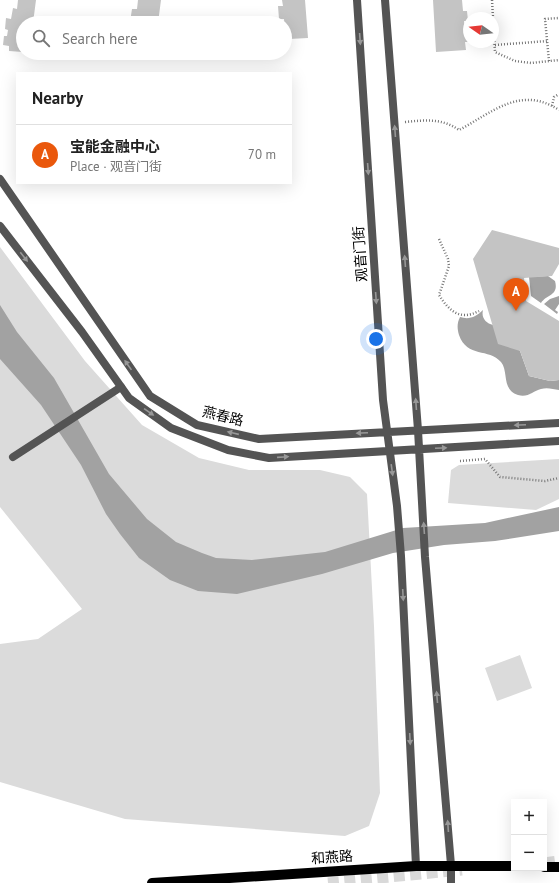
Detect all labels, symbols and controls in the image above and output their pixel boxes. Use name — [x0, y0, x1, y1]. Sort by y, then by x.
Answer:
north arrow — [463, 12, 499, 48]
search box — [16, 16, 292, 60]
icon: search — [30, 27, 52, 49]
text: Search here — [62, 29, 138, 48]
one-way arrow — [356, 33, 363, 45]
text: Nearby — [32, 87, 83, 109]
one-way arrow — [391, 125, 398, 137]
text: 宝能金融中心 — [70, 137, 160, 156]
text: A — [41, 146, 49, 163]
text: 70 m — [248, 146, 276, 163]
text: Place · 观音门街 — [70, 158, 162, 175]
one-way arrow — [364, 163, 371, 175]
street label: 观音门街 — [349, 225, 371, 283]
one-way arrow — [20, 252, 28, 263]
one-way arrow — [401, 255, 408, 267]
pin: A — [503, 278, 529, 311]
one-way arrow — [373, 292, 380, 304]
your location — [366, 329, 386, 349]
one-way arrow — [124, 360, 132, 370]
one-way arrow — [412, 398, 419, 410]
street label: 燕春路 — [200, 402, 246, 430]
one-way arrow — [143, 408, 154, 416]
one-way arrow — [514, 421, 526, 428]
one-way arrow — [227, 429, 239, 435]
one-way arrow — [356, 430, 368, 437]
one-way arrow — [435, 444, 447, 451]
one-way arrow — [277, 454, 289, 461]
one-way arrow — [389, 463, 395, 476]
one-way arrow — [420, 522, 427, 534]
one-way arrow — [400, 589, 406, 602]
one-way arrow — [434, 691, 440, 703]
one-way arrow — [406, 733, 413, 745]
map controls — [511, 799, 547, 871]
button: + — [511, 799, 547, 835]
one-way arrow — [444, 820, 451, 832]
button: − — [511, 835, 547, 871]
street label: 和燕路 — [310, 847, 354, 867]

